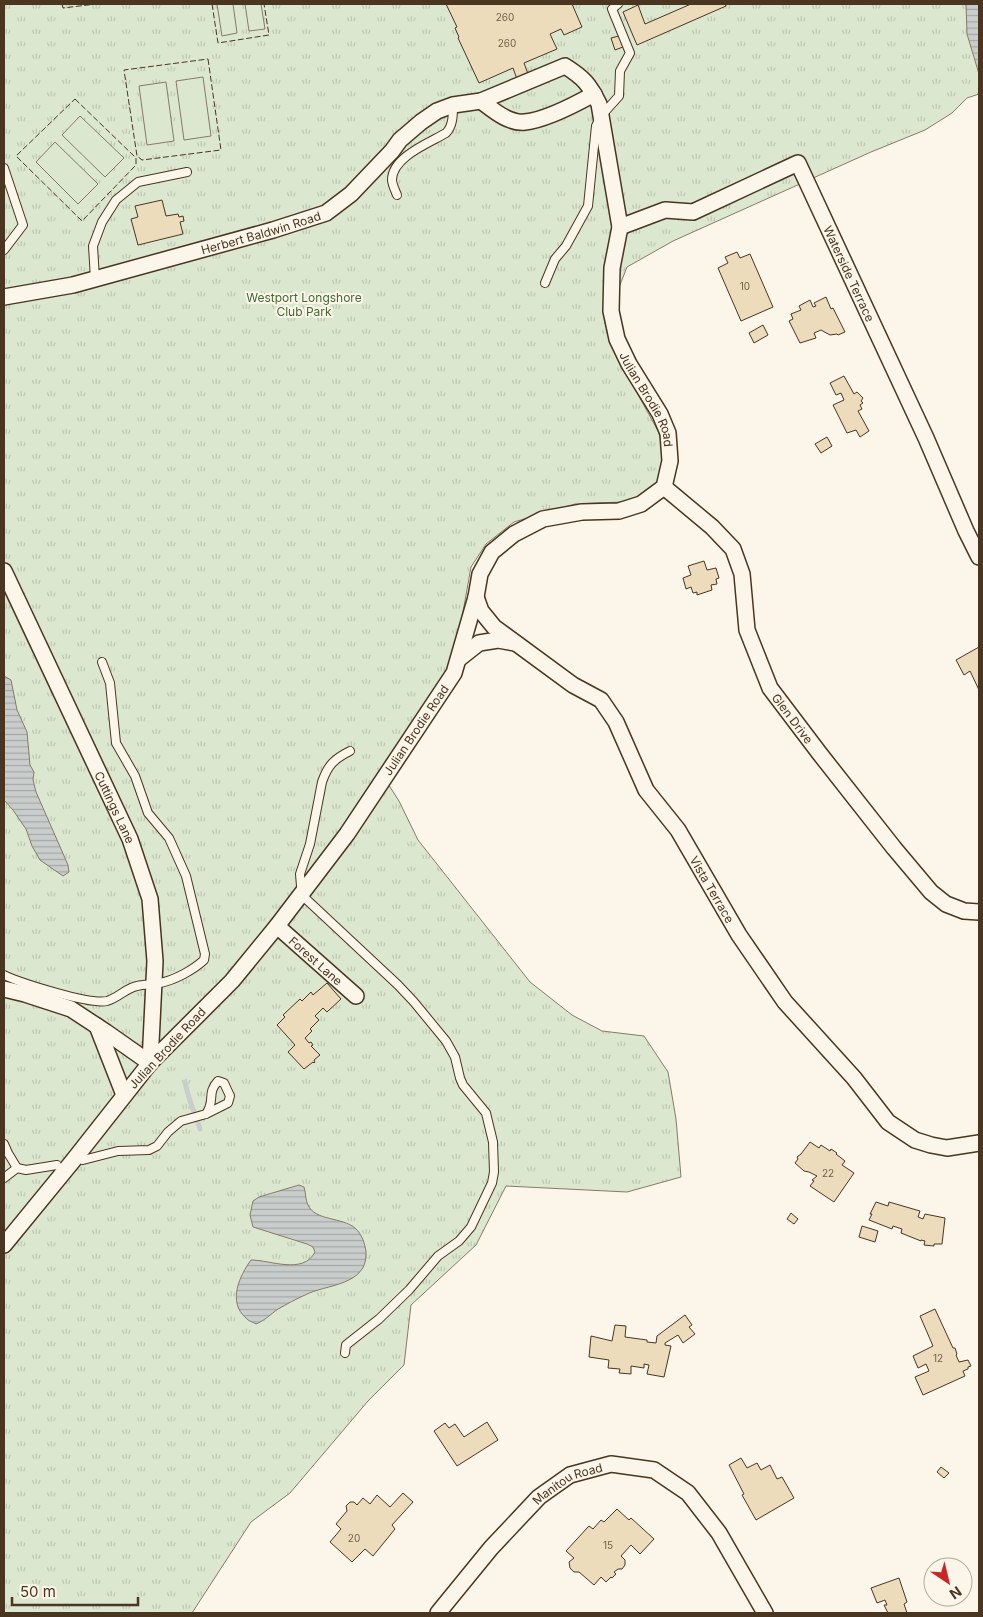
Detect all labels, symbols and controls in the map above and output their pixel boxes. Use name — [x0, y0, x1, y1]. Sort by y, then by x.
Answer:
house number: 260 — [496, 11, 514, 23]
house number: 260 — [498, 37, 516, 49]
street label: Herbert Baldwin Road — [199, 208, 323, 257]
street label: Waterside Terrace — [821, 223, 878, 324]
house number: 10 — [740, 280, 750, 292]
park label: Westport Longshore Club Park — [246, 290, 362, 319]
street label: Julian Brodie Road — [617, 349, 676, 447]
street label: Julian Brodie Road — [380, 682, 452, 778]
street label: Glen Drive — [769, 690, 817, 746]
street label: Cuttings Lane — [92, 769, 138, 845]
street label: Vista Terrace — [687, 853, 738, 926]
street label: Forest Lane — [286, 933, 346, 988]
street label: Julian Brodie Road — [125, 1004, 209, 1092]
house number: 22 — [822, 1167, 834, 1179]
house number: 12 — [933, 1352, 943, 1364]
street label: Manitou Road — [529, 1459, 604, 1507]
house number: 20 — [348, 1532, 360, 1544]
house number: 15 — [603, 1539, 613, 1551]
north arrow — [923, 1557, 973, 1607]
scale bar — [12, 1574, 139, 1606]
text: 50 m — [20, 1582, 56, 1601]
text: N — [946, 1583, 965, 1603]

